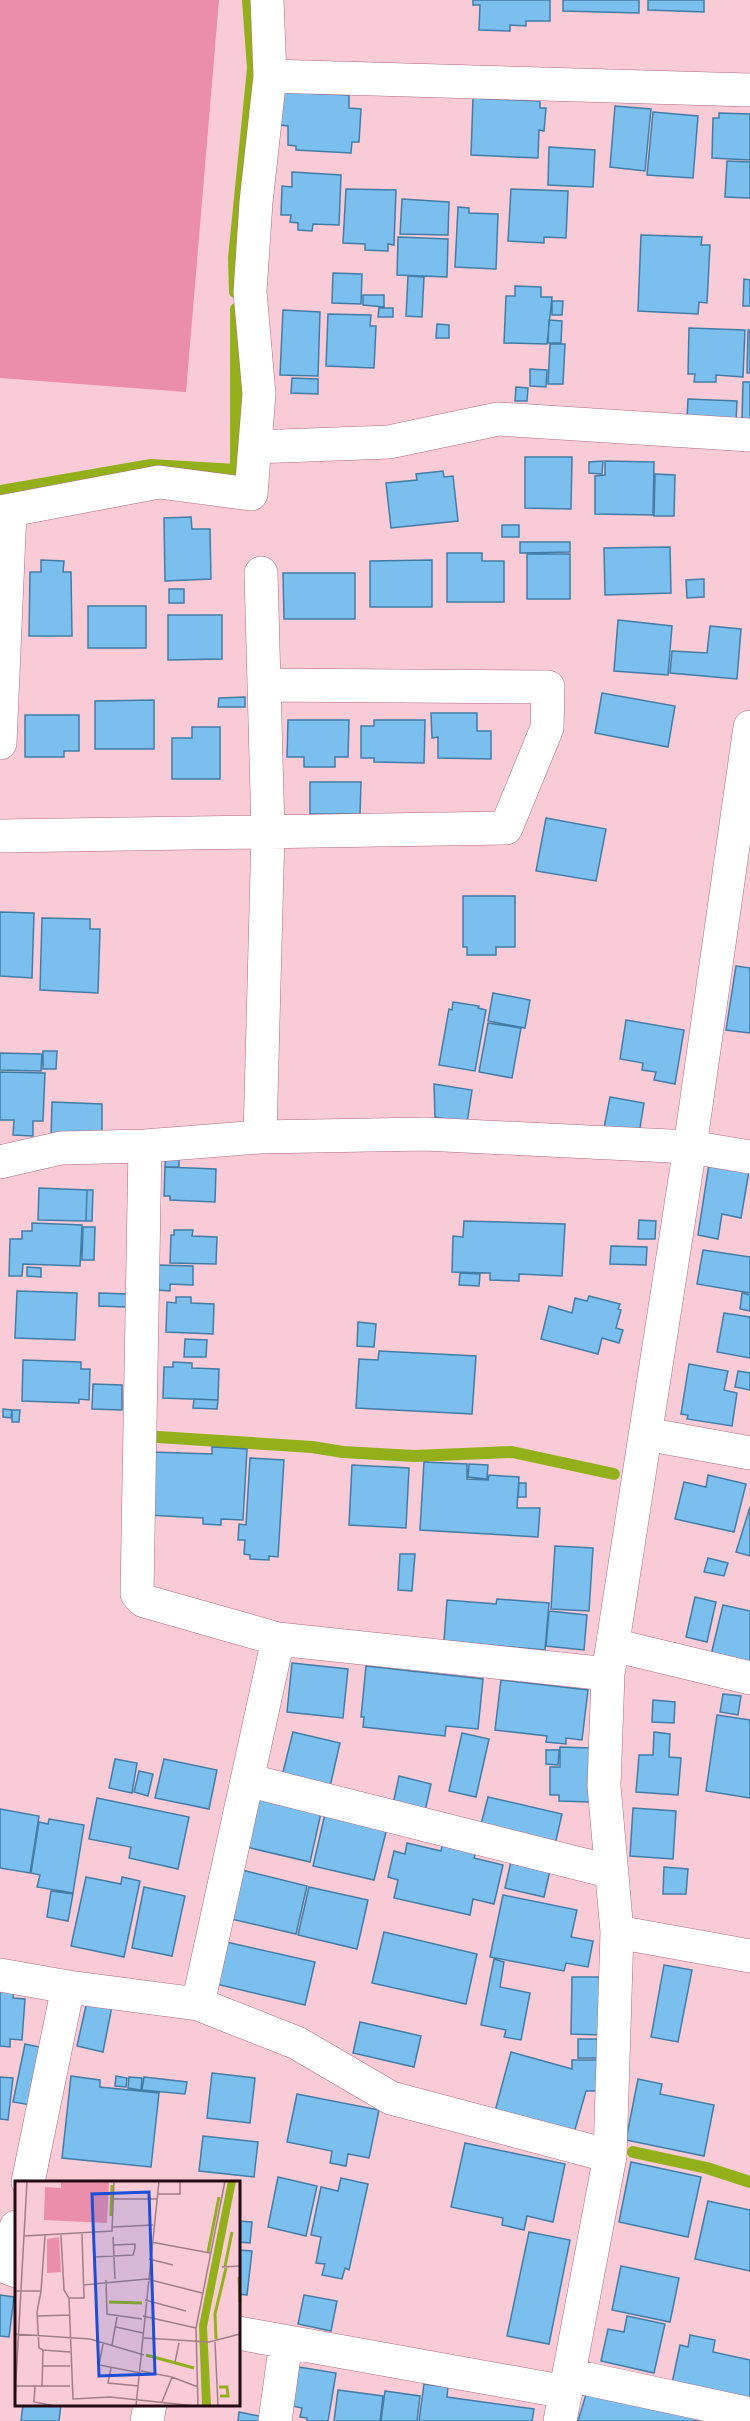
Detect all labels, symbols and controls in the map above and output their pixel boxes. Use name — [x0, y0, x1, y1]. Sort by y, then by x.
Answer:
inset map — [15, 2181, 240, 2406]

